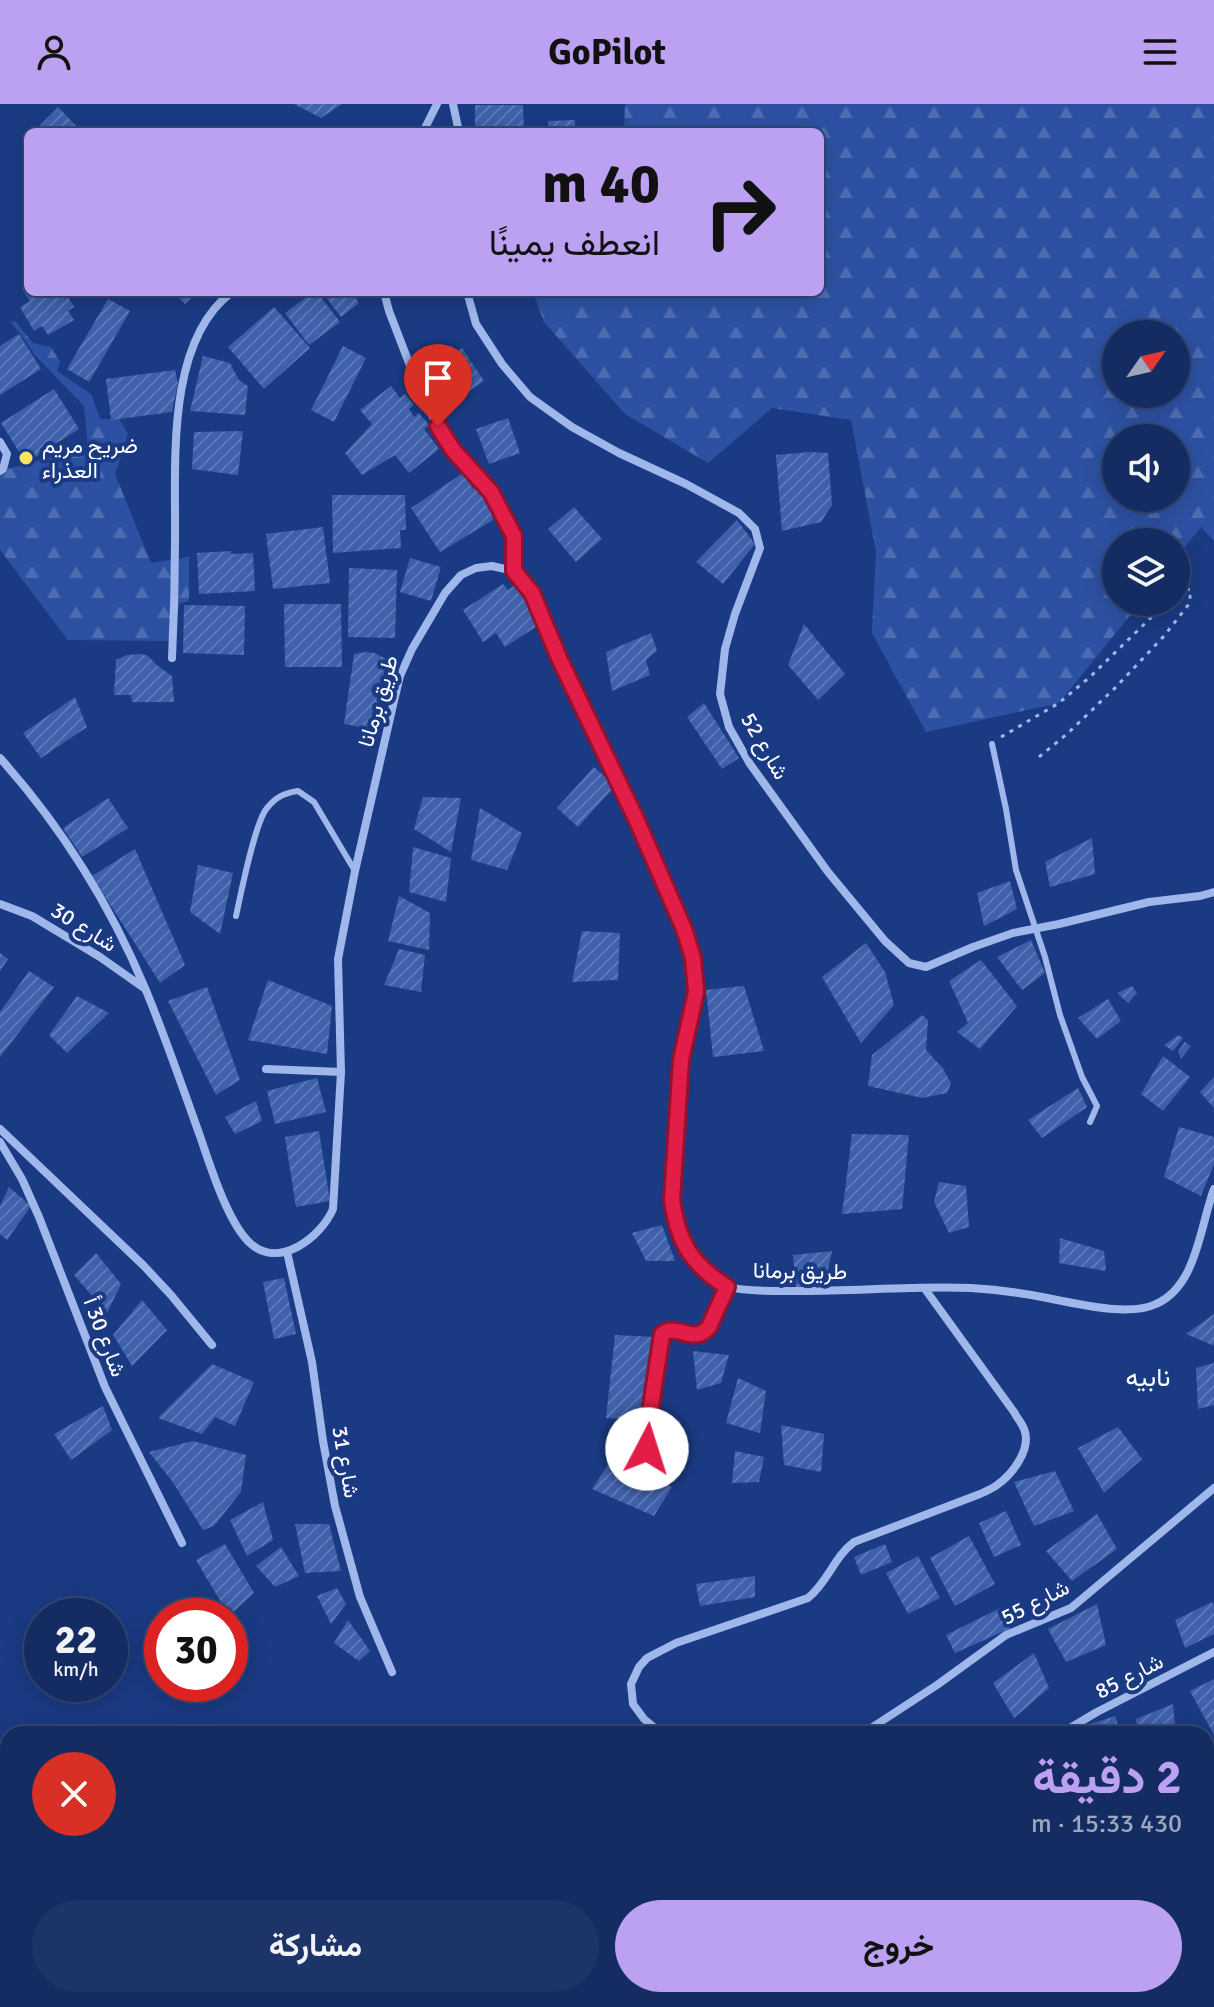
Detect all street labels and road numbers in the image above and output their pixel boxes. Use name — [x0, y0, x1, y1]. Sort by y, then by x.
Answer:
street label: طريق برمانا — [352, 652, 404, 750]
street label: شارع 52 — [734, 708, 795, 785]
street label: شارع 30 — [45, 896, 122, 959]
street label: طريق برمانا — [753, 1257, 847, 1285]
street label: شارع 30 أ — [77, 1294, 132, 1381]
street label: شارع 31 — [325, 1424, 366, 1500]
street label: شارع 55 — [996, 1573, 1074, 1631]
street label: شارع 85 — [1090, 1647, 1168, 1705]

